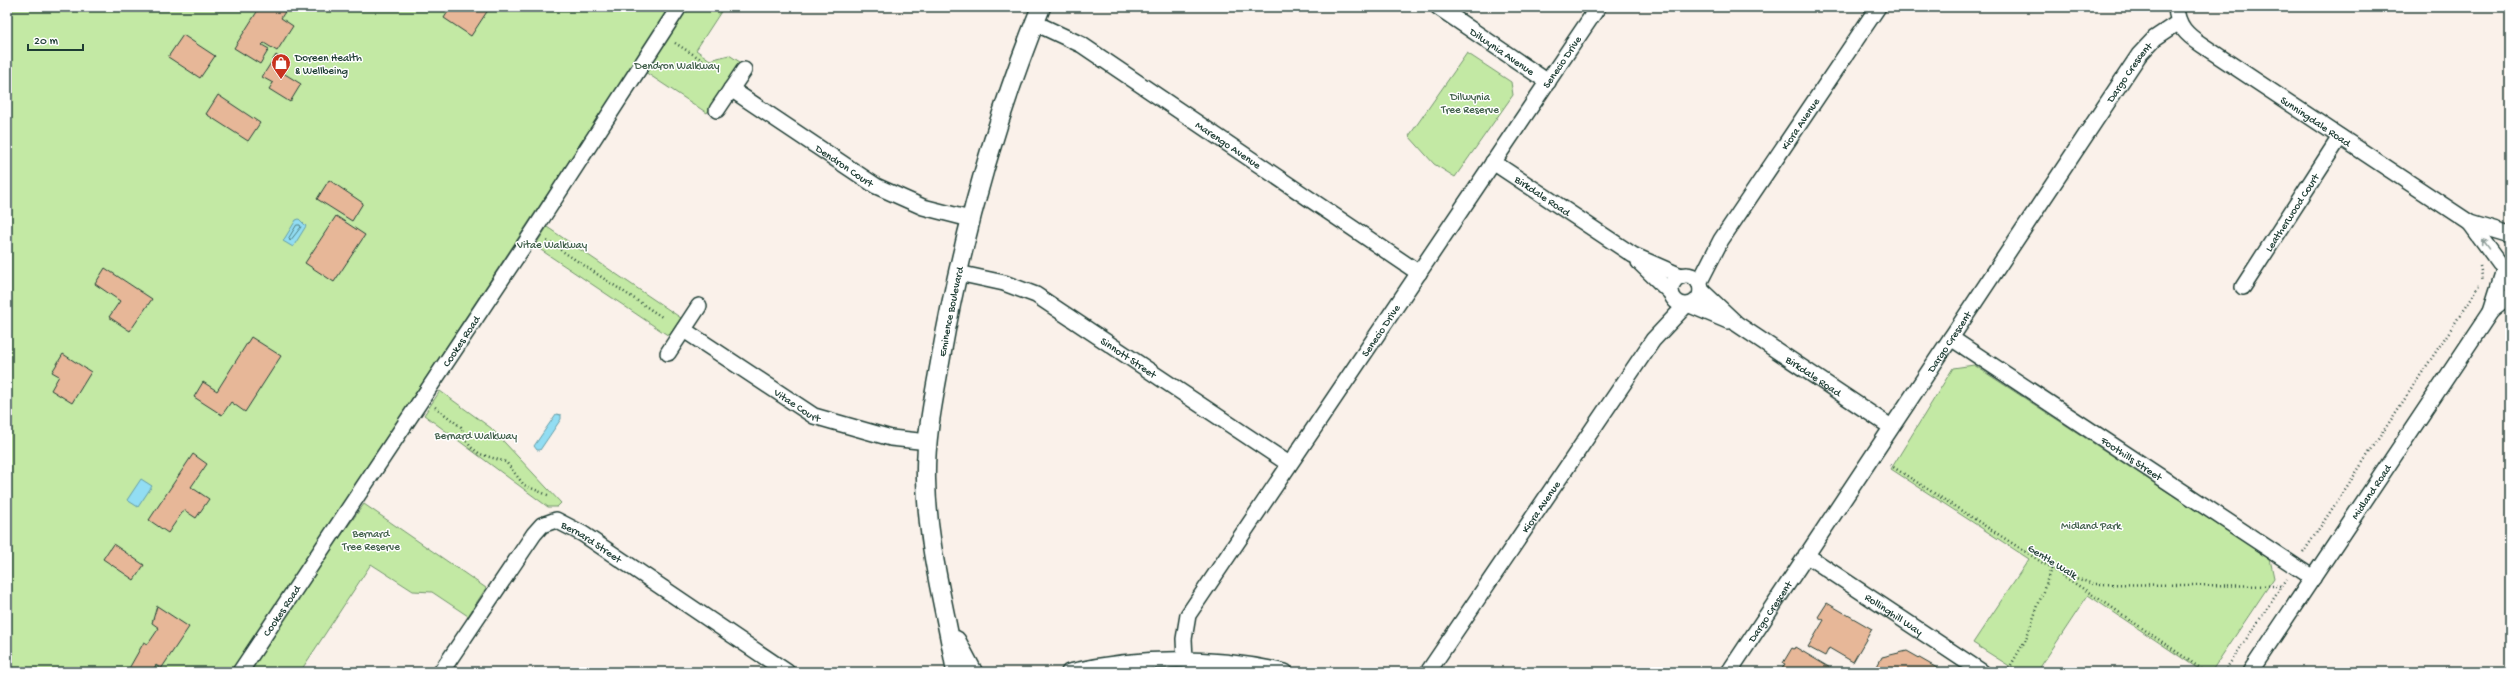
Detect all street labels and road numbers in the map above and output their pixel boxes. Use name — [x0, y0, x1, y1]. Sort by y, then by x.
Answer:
street label: Dilwynia Avenue — [1466, 26, 1536, 79]
street label: Senecio Drive — [1541, 34, 1585, 91]
street label: Dargo Crescent — [2105, 40, 2156, 106]
street label: Sunningdale Road — [2277, 95, 2354, 151]
street label: Kiora Avenue — [1780, 96, 1823, 153]
street label: Marengo Avenue — [1193, 120, 1263, 172]
street label: Dendron Court — [812, 143, 876, 191]
street label: Leatherwood Court — [2263, 171, 2323, 254]
street label: Birkdale Road — [1511, 174, 1573, 220]
street label: Eminence Boulevard — [937, 265, 967, 358]
street label: Senecio Drive — [1360, 303, 1404, 360]
street label: Dargo Crescent — [1925, 308, 1976, 376]
street label: Cookes Road — [441, 313, 484, 370]
street label: Sinnott Street — [1098, 336, 1159, 383]
street label: Birkdale Road — [1782, 354, 1844, 401]
street label: Vitae Court — [770, 387, 823, 426]
street label: Foothills Street — [2097, 434, 2165, 485]
street label: Midland Road — [2350, 462, 2396, 522]
street label: Kiora Avenue — [1520, 479, 1564, 536]
street label: Bernard Street — [558, 519, 624, 567]
street label: Gentle Walk — [2025, 543, 2080, 583]
street label: Dargo Crescent — [1746, 578, 1796, 646]
street label: Cookes Road — [261, 582, 305, 639]
street label: Rollinghill Way — [1862, 592, 1925, 639]

